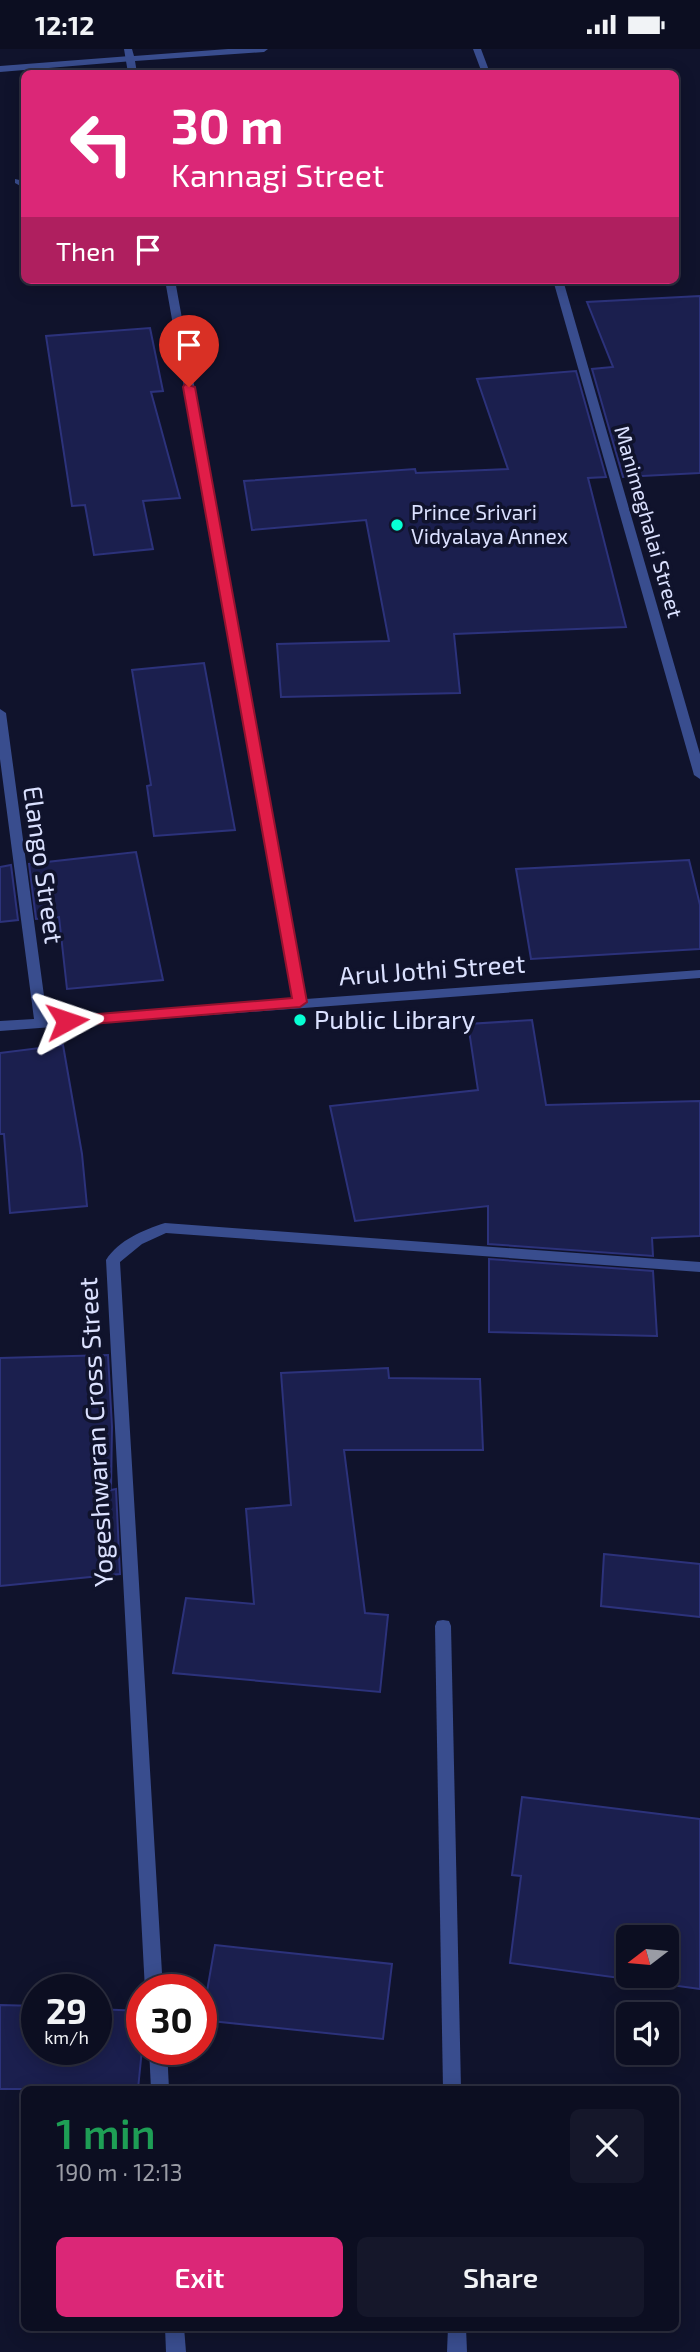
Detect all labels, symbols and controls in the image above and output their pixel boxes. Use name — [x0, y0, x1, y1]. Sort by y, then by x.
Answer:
text: 12:12 — [35, 9, 94, 40]
text: 30 m — [171, 95, 283, 154]
icon: left — [56, 98, 147, 189]
text: Kannagi Street — [171, 155, 384, 193]
icon: arrive — [129, 231, 167, 269]
text: Then — [56, 235, 115, 266]
pin — [159, 315, 219, 387]
icon: arrive — [170, 326, 208, 364]
street label: Manimeghalai Street — [610, 423, 689, 620]
place label: Prince Srivari Vidyalaya Annex — [411, 499, 568, 548]
marker: Prince Srivari Vidyalaya Annex — [389, 517, 405, 533]
street label: Elango Street — [18, 784, 71, 946]
street label: Arul Jothi Street — [338, 947, 526, 990]
position arrow — [30, 984, 104, 1058]
place label: Public Library — [314, 1003, 475, 1034]
marker: Public Library — [292, 1012, 308, 1028]
street label: Yogeshwaran Cross Street — [71, 1276, 118, 1588]
north arrow — [616, 1925, 679, 1988]
map controls — [616, 1925, 679, 2065]
speed limit sign: 30 — [126, 1974, 217, 2065]
text: 29 — [46, 1989, 87, 2031]
button: sound — [616, 2002, 679, 2065]
text: km/h — [44, 2026, 89, 2048]
text: 1 min — [56, 2107, 156, 2157]
button: close — [570, 2109, 644, 2183]
text: 190 m · 12:13 — [56, 2158, 183, 2186]
button: Exit — [56, 2237, 343, 2317]
button: Share — [357, 2237, 644, 2317]

